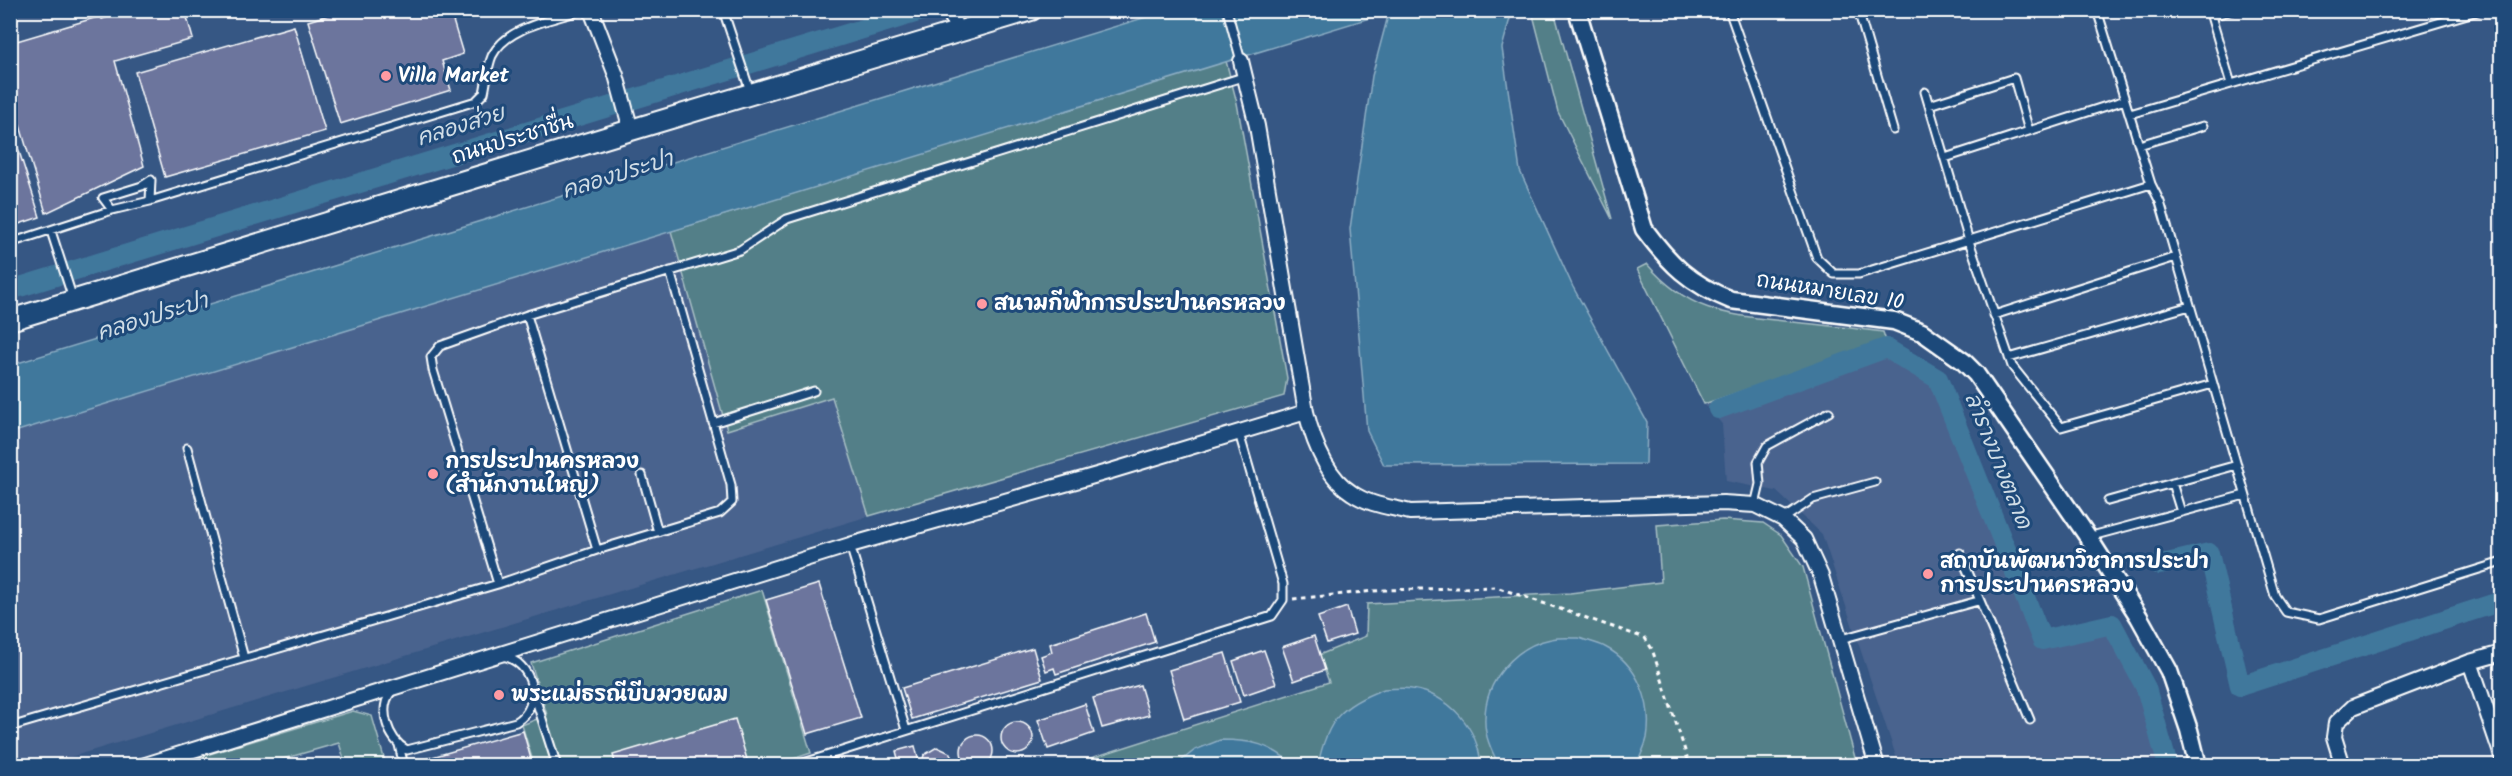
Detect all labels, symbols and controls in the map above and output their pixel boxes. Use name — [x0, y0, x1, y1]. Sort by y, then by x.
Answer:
place label: Villa Market — [398, 60, 509, 93]
marker: Villa Market — [379, 69, 393, 83]
water label: คลองส่วย — [413, 97, 511, 157]
street label: ถนนประชาชื่น — [447, 103, 578, 174]
water label: คลองประปา — [558, 142, 679, 209]
street label: ถนนหมายเลข 10 — [1754, 264, 1906, 320]
water label: คลองประปา — [93, 284, 214, 351]
place label: สนามกีฬาการประปานครหลวง — [994, 288, 1286, 321]
marker: สนามกีฬาการประปานครหลวง — [975, 297, 989, 311]
water label: ลำรางบางตลาด — [1954, 388, 2041, 535]
place label: การประปานครหลวง (สำนักงานใหญ่) — [445, 446, 639, 503]
marker: การประปานครหลวง (สำนักงานใหญ่) — [426, 467, 440, 481]
place label: สถาบันพัฒนาวิชาการประปา การประปานครหลวง — [1940, 546, 2209, 603]
marker: สถาบันพัฒนาวิชาการประปา การประปานครหลวง — [1921, 567, 1935, 581]
place label: พระแม่ธรณีบีบมวยผม — [511, 679, 728, 712]
marker: พระแม่ธรณีบีบมวยผม — [492, 688, 506, 702]

